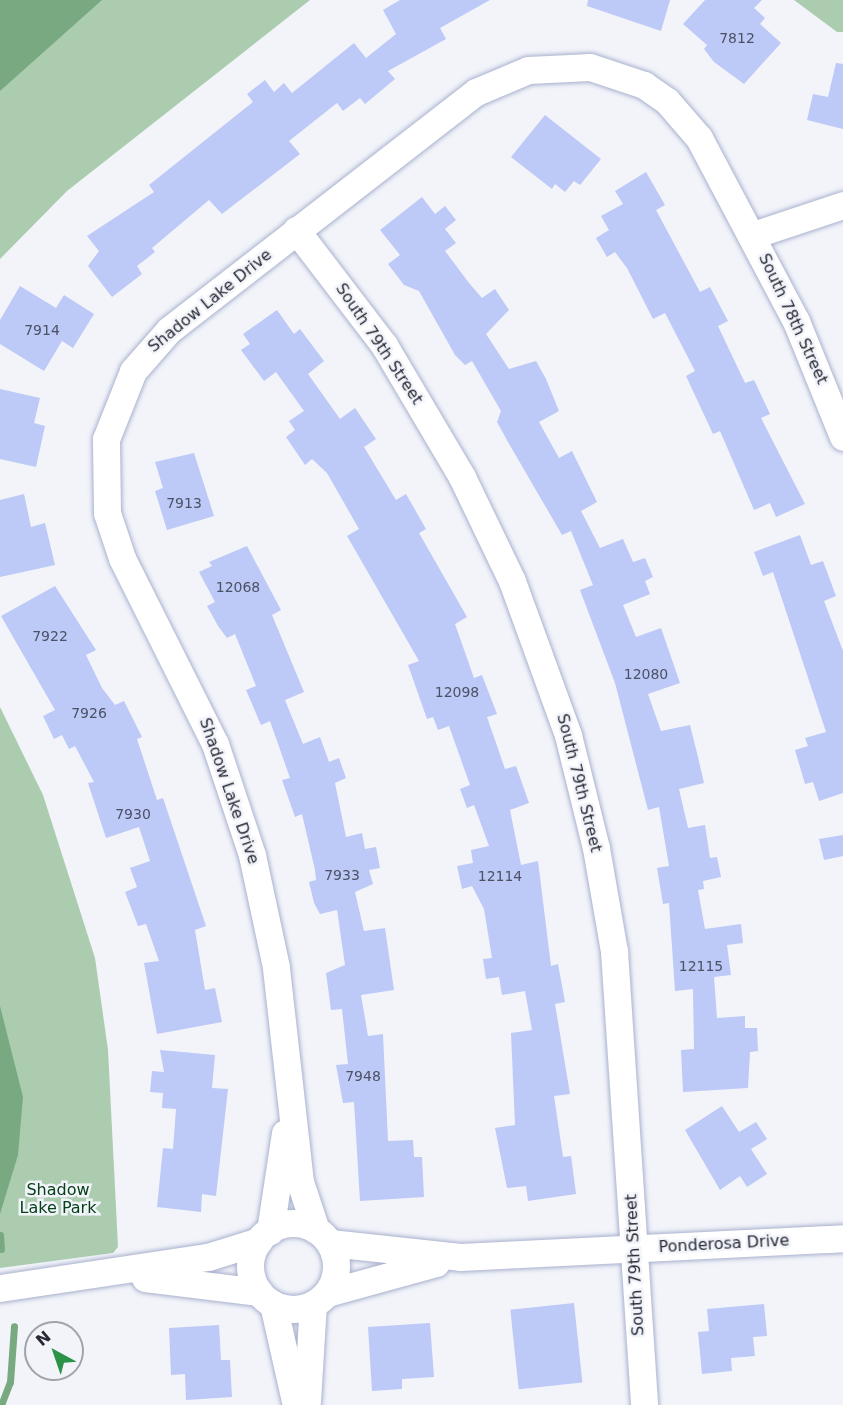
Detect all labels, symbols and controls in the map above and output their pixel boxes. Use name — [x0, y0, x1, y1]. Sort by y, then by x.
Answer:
house number: 7812 — [719, 30, 755, 46]
street label: Shadow Lake Drive — [144, 245, 276, 357]
street label: South 78th Street — [754, 251, 832, 387]
street label: South 79th Street — [331, 280, 427, 408]
house number: 7914 — [24, 322, 60, 338]
house number: 7913 — [166, 495, 202, 511]
house number: 12068 — [216, 579, 260, 595]
house number: 7922 — [32, 628, 68, 644]
house number: 12080 — [624, 666, 668, 682]
house number: 12098 — [435, 684, 479, 700]
house number: 7926 — [71, 705, 107, 721]
street label: South 79th Street — [553, 712, 605, 854]
street label: Shadow Lake Drive — [195, 715, 263, 867]
house number: 7930 — [115, 806, 151, 822]
house number: 7933 — [324, 867, 360, 883]
house number: 12114 — [478, 868, 522, 884]
house number: 12115 — [679, 958, 723, 974]
house number: 7948 — [345, 1068, 381, 1084]
park label: Shadow Lake Park — [20, 1180, 96, 1218]
street label: South 79th Street — [622, 1194, 648, 1336]
street label: Ponderosa Drive — [658, 1231, 790, 1257]
north arrow — [24, 1321, 84, 1381]
text: N — [32, 1327, 55, 1350]

